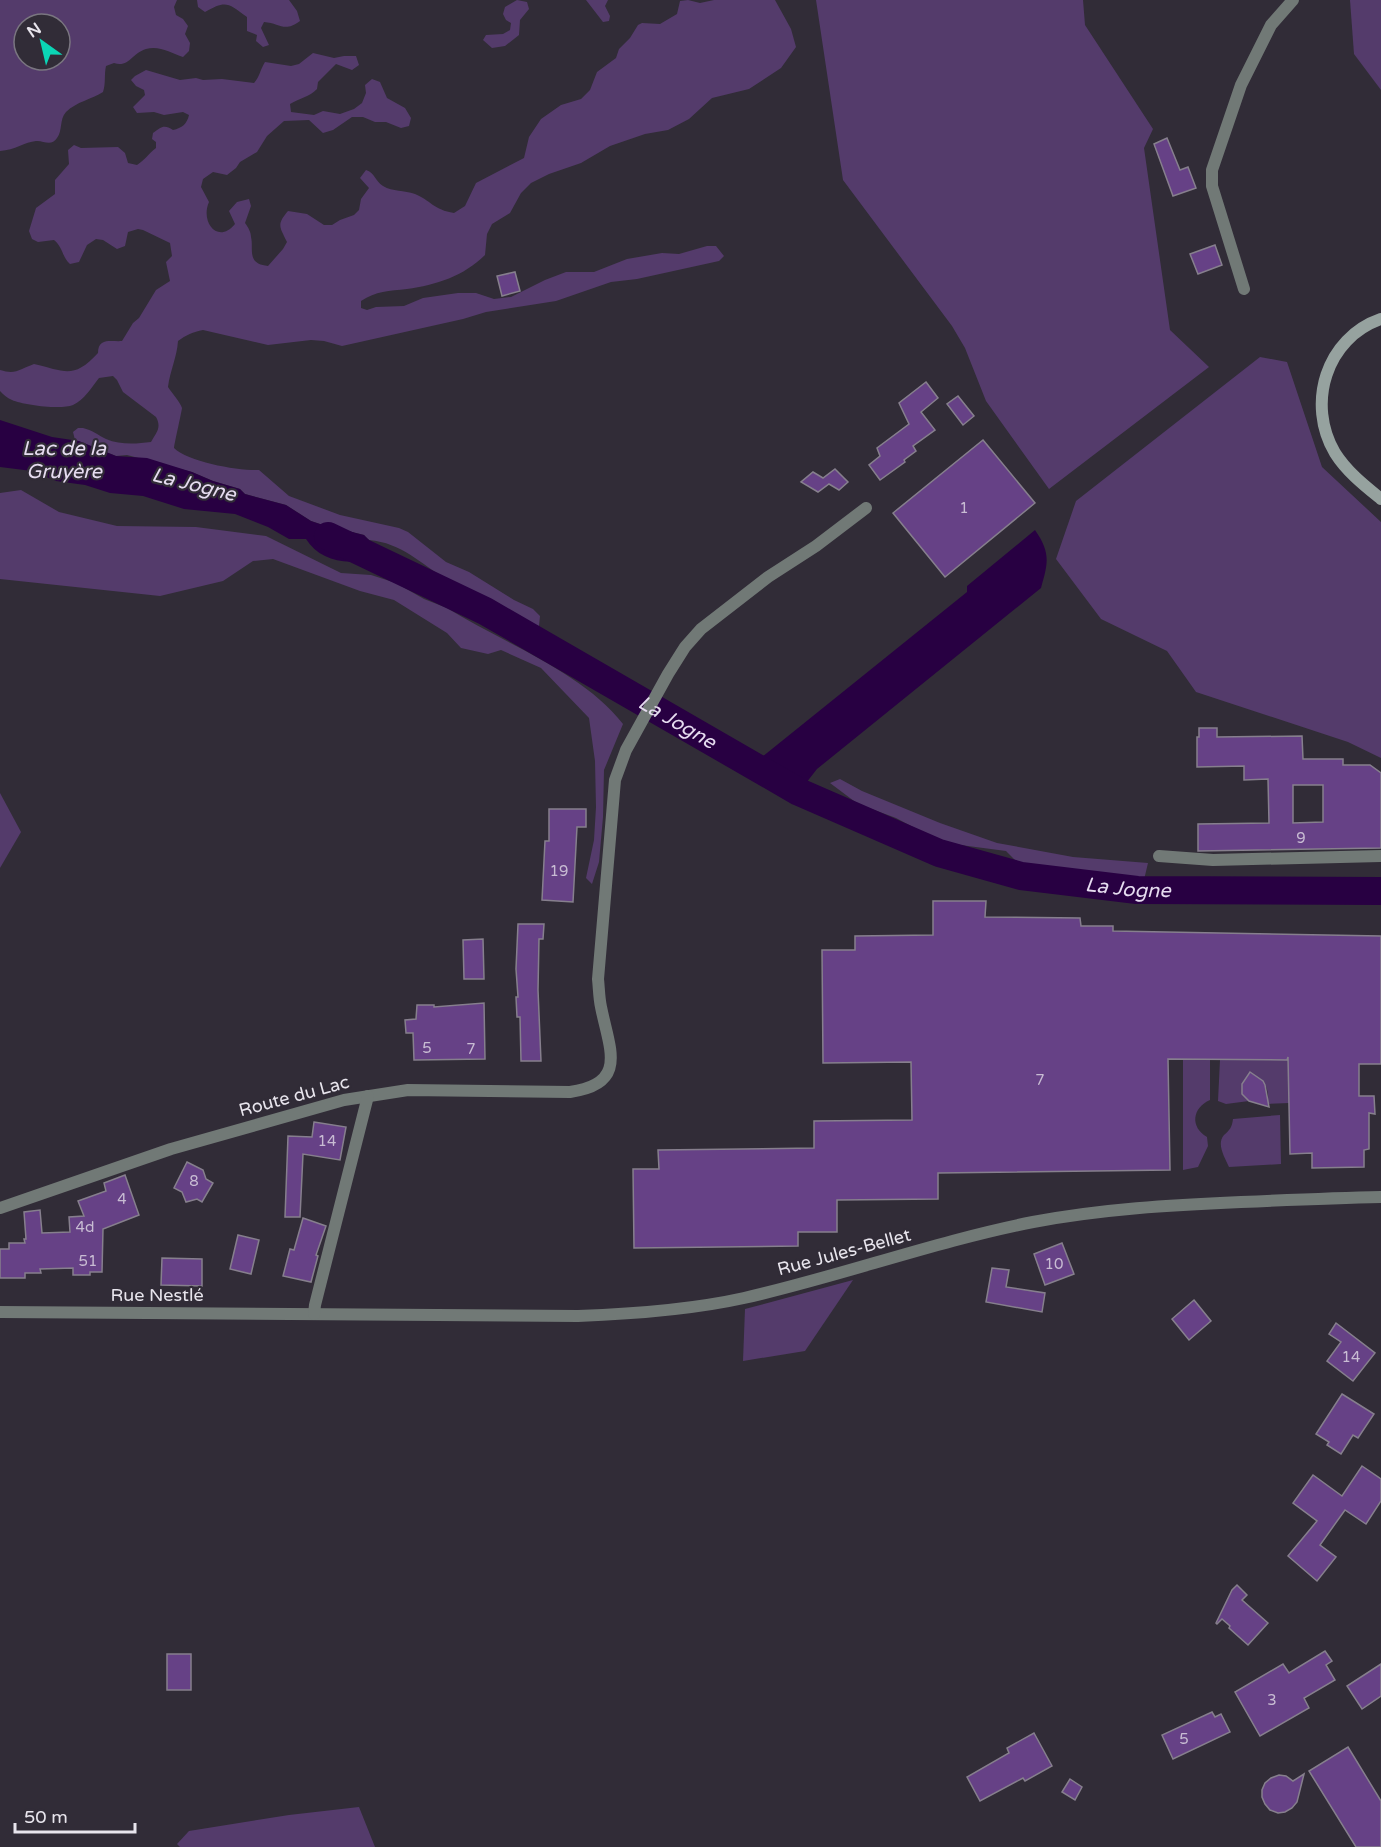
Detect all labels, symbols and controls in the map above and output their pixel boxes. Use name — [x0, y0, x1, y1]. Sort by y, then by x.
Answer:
north arrow — [12, 12, 72, 72]
text: N — [23, 19, 45, 42]
water label: Lac de la Gruyère — [22, 437, 107, 484]
water label: La Jogne — [149, 463, 240, 507]
house number: 1 — [959, 499, 969, 517]
water label: La Jogne — [634, 691, 721, 755]
house number: 9 — [1296, 829, 1306, 847]
house number: 19 — [550, 862, 568, 880]
water label: La Jogne — [1084, 873, 1172, 903]
house number: 5 — [422, 1039, 432, 1057]
house number: 7 — [466, 1040, 476, 1058]
street label: Route du Lac — [236, 1071, 352, 1121]
house number: 7 — [1035, 1071, 1045, 1089]
house number: 14 — [318, 1132, 336, 1150]
house number: 8 — [189, 1172, 199, 1190]
house number: 4 — [117, 1190, 127, 1208]
house number: 4d — [76, 1218, 94, 1236]
street label: Rue Jules-Bellet — [775, 1224, 913, 1280]
house number: 51 — [79, 1252, 97, 1270]
house number: 10 — [1045, 1255, 1063, 1273]
street label: Rue Nestlé — [110, 1284, 204, 1306]
house number: 14 — [1342, 1348, 1360, 1366]
house number: 3 — [1267, 1691, 1277, 1709]
house number: 5 — [1179, 1730, 1189, 1748]
scale bar — [15, 1796, 135, 1834]
text: 50 m — [24, 1806, 68, 1828]

